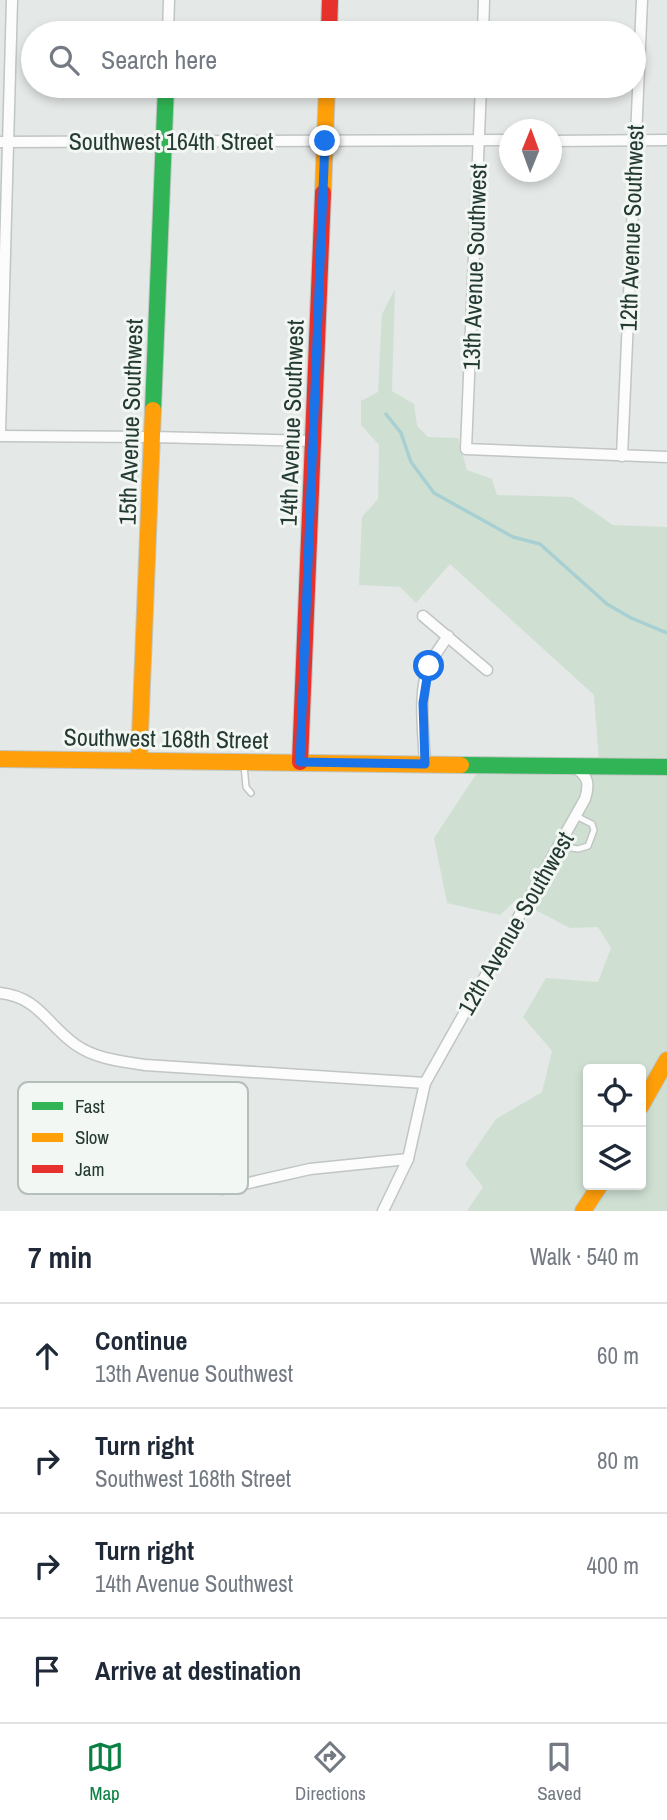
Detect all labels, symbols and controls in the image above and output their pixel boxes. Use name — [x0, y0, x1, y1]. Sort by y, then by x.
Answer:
search box — [21, 21, 646, 98]
icon: search — [45, 41, 83, 79]
text: Search here — [101, 42, 217, 77]
north arrow — [499, 119, 562, 182]
street label: 12th Avenue Southwest — [611, 124, 651, 332]
street label: Southwest 164th Street — [69, 125, 274, 157]
route end — [309, 125, 340, 156]
street label: 13th Avenue Southwest — [454, 163, 494, 371]
street label: 15th Avenue Southwest — [110, 318, 150, 526]
street label: 14th Avenue Southwest — [271, 319, 311, 527]
route start — [413, 650, 444, 681]
street label: Southwest 168th Street — [63, 720, 269, 756]
street label: 12th Avenue Southwest — [450, 825, 581, 1020]
map controls — [583, 1064, 646, 1190]
button: locate — [583, 1064, 646, 1127]
legend — [18, 1082, 248, 1194]
text: Fast — [75, 1093, 105, 1119]
text: Slow — [75, 1124, 110, 1150]
button: layers — [583, 1127, 646, 1190]
text: Jam — [75, 1156, 104, 1182]
text: 7 min — [28, 1237, 92, 1277]
text: Walk · 540 m — [530, 1241, 639, 1272]
text: Continue — [95, 1323, 187, 1358]
icon: ahead — [28, 1337, 66, 1375]
text: 60 m — [597, 1340, 639, 1371]
text: 13th Avenue Southwest — [95, 1358, 293, 1389]
text: Turn right — [95, 1428, 194, 1463]
icon: right — [28, 1442, 66, 1480]
text: 80 m — [597, 1445, 639, 1476]
text: Southwest 168th Street — [95, 1463, 291, 1494]
text: Turn right — [95, 1533, 194, 1568]
icon: right — [28, 1547, 66, 1585]
text: 400 m — [587, 1550, 639, 1581]
text: 14th Avenue Southwest — [95, 1568, 293, 1599]
icon: arrive — [28, 1652, 66, 1690]
text: Arrive at destination — [95, 1653, 301, 1688]
tab: Map — [86, 1738, 124, 1806]
tab: Directions — [295, 1738, 366, 1806]
tab: Saved — [537, 1738, 581, 1806]

